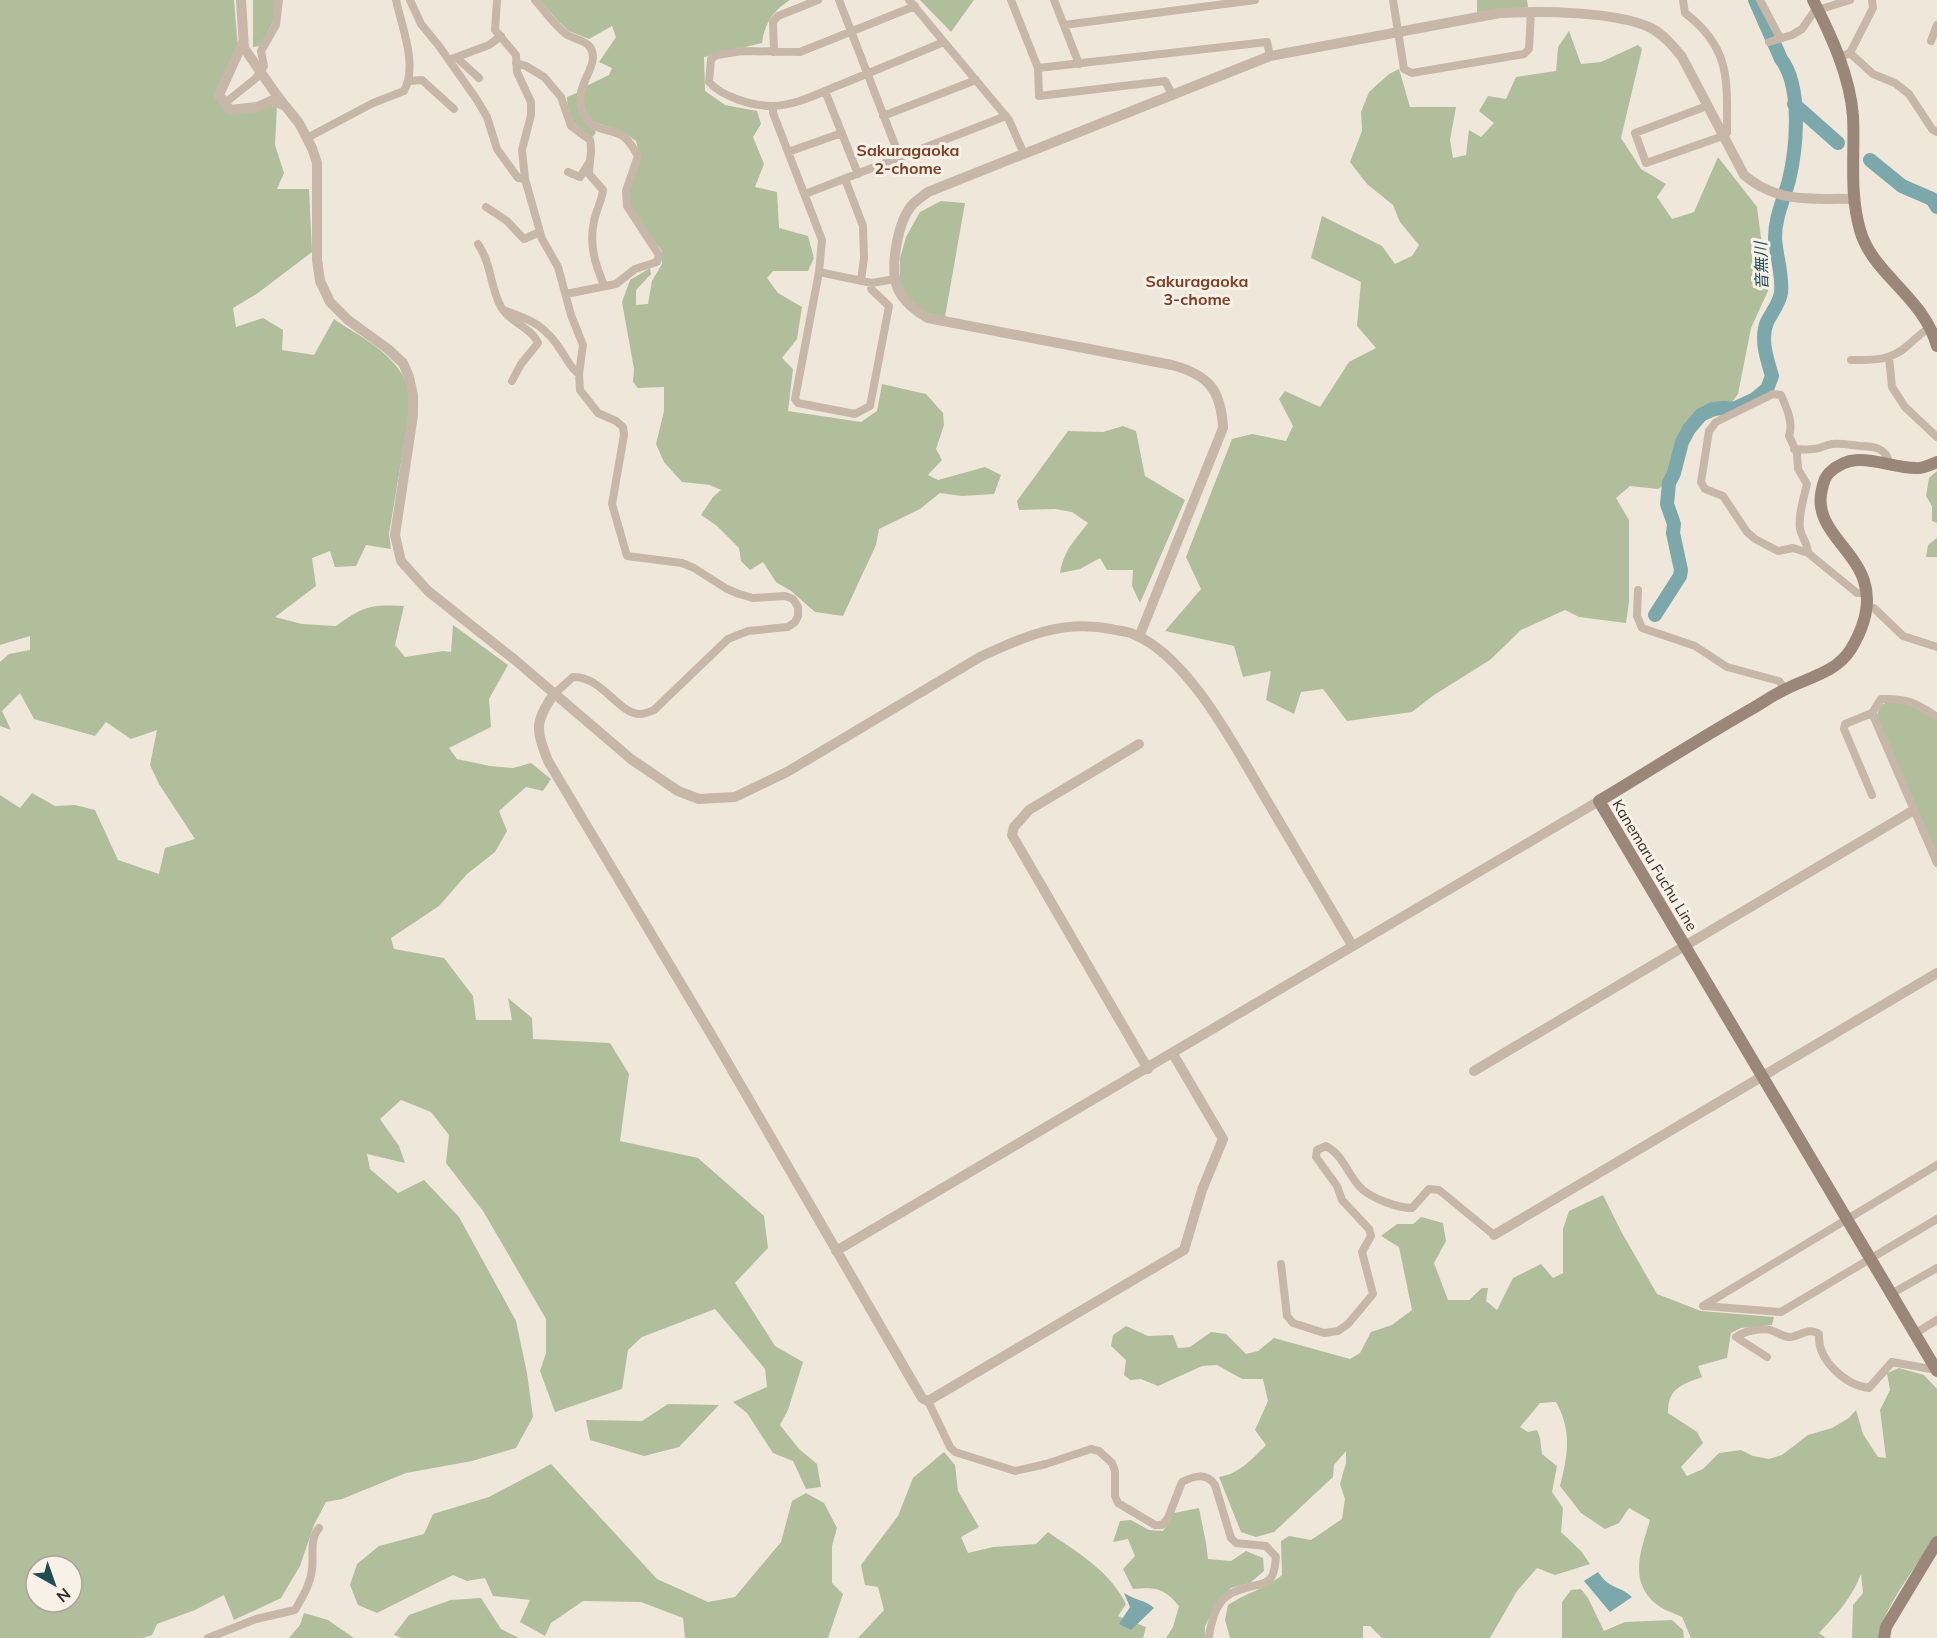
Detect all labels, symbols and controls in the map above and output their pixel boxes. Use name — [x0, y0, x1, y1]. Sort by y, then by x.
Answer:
district label: Sakuragaoka 2-chome — [857, 140, 959, 178]
water label: 音無川 — [1750, 240, 1772, 290]
district label: Sakuragaoka 3-chome — [1146, 271, 1248, 309]
street label: Kanemaru Fuchu Line — [1608, 796, 1702, 934]
north arrow — [24, 1554, 84, 1614]
text: N — [53, 1584, 75, 1607]

